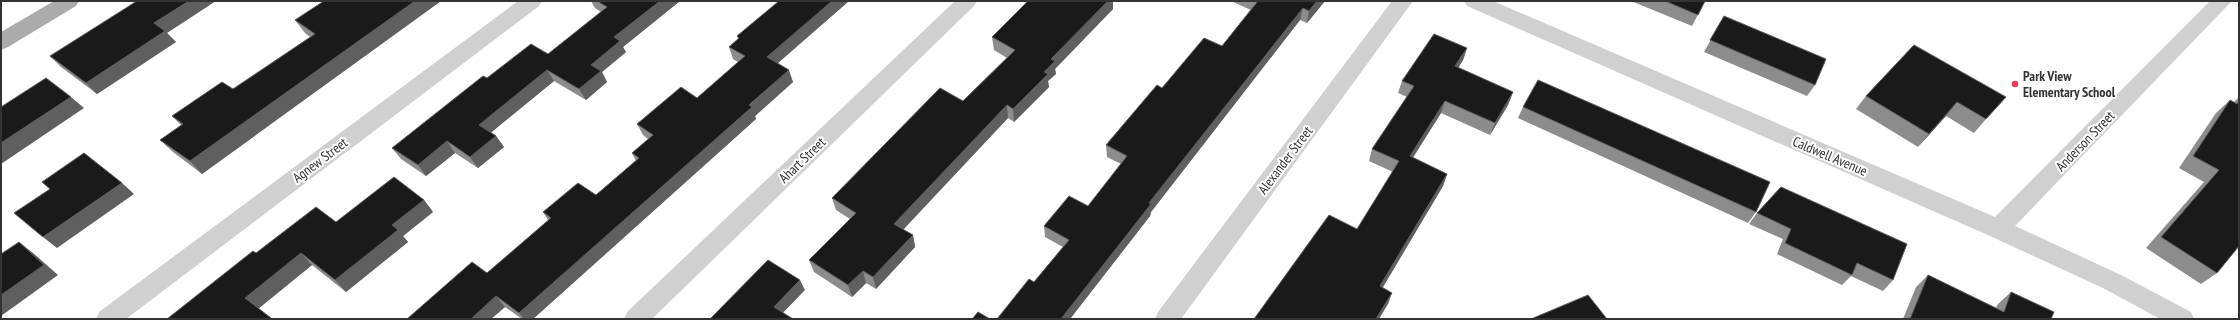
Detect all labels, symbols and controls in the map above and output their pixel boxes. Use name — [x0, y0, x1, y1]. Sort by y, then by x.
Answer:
place label: Park View Elementary School — [2023, 67, 2116, 101]
marker: Park View Elementary School — [2010, 79, 2020, 89]
street label: Anderson Street — [2052, 107, 2118, 175]
street label: Alexander Street — [1254, 122, 1317, 198]
street label: Caldwell Avenue — [1790, 132, 1870, 180]
street label: Agnew Street — [289, 133, 351, 187]
street label: Ahart Street — [775, 133, 829, 187]

